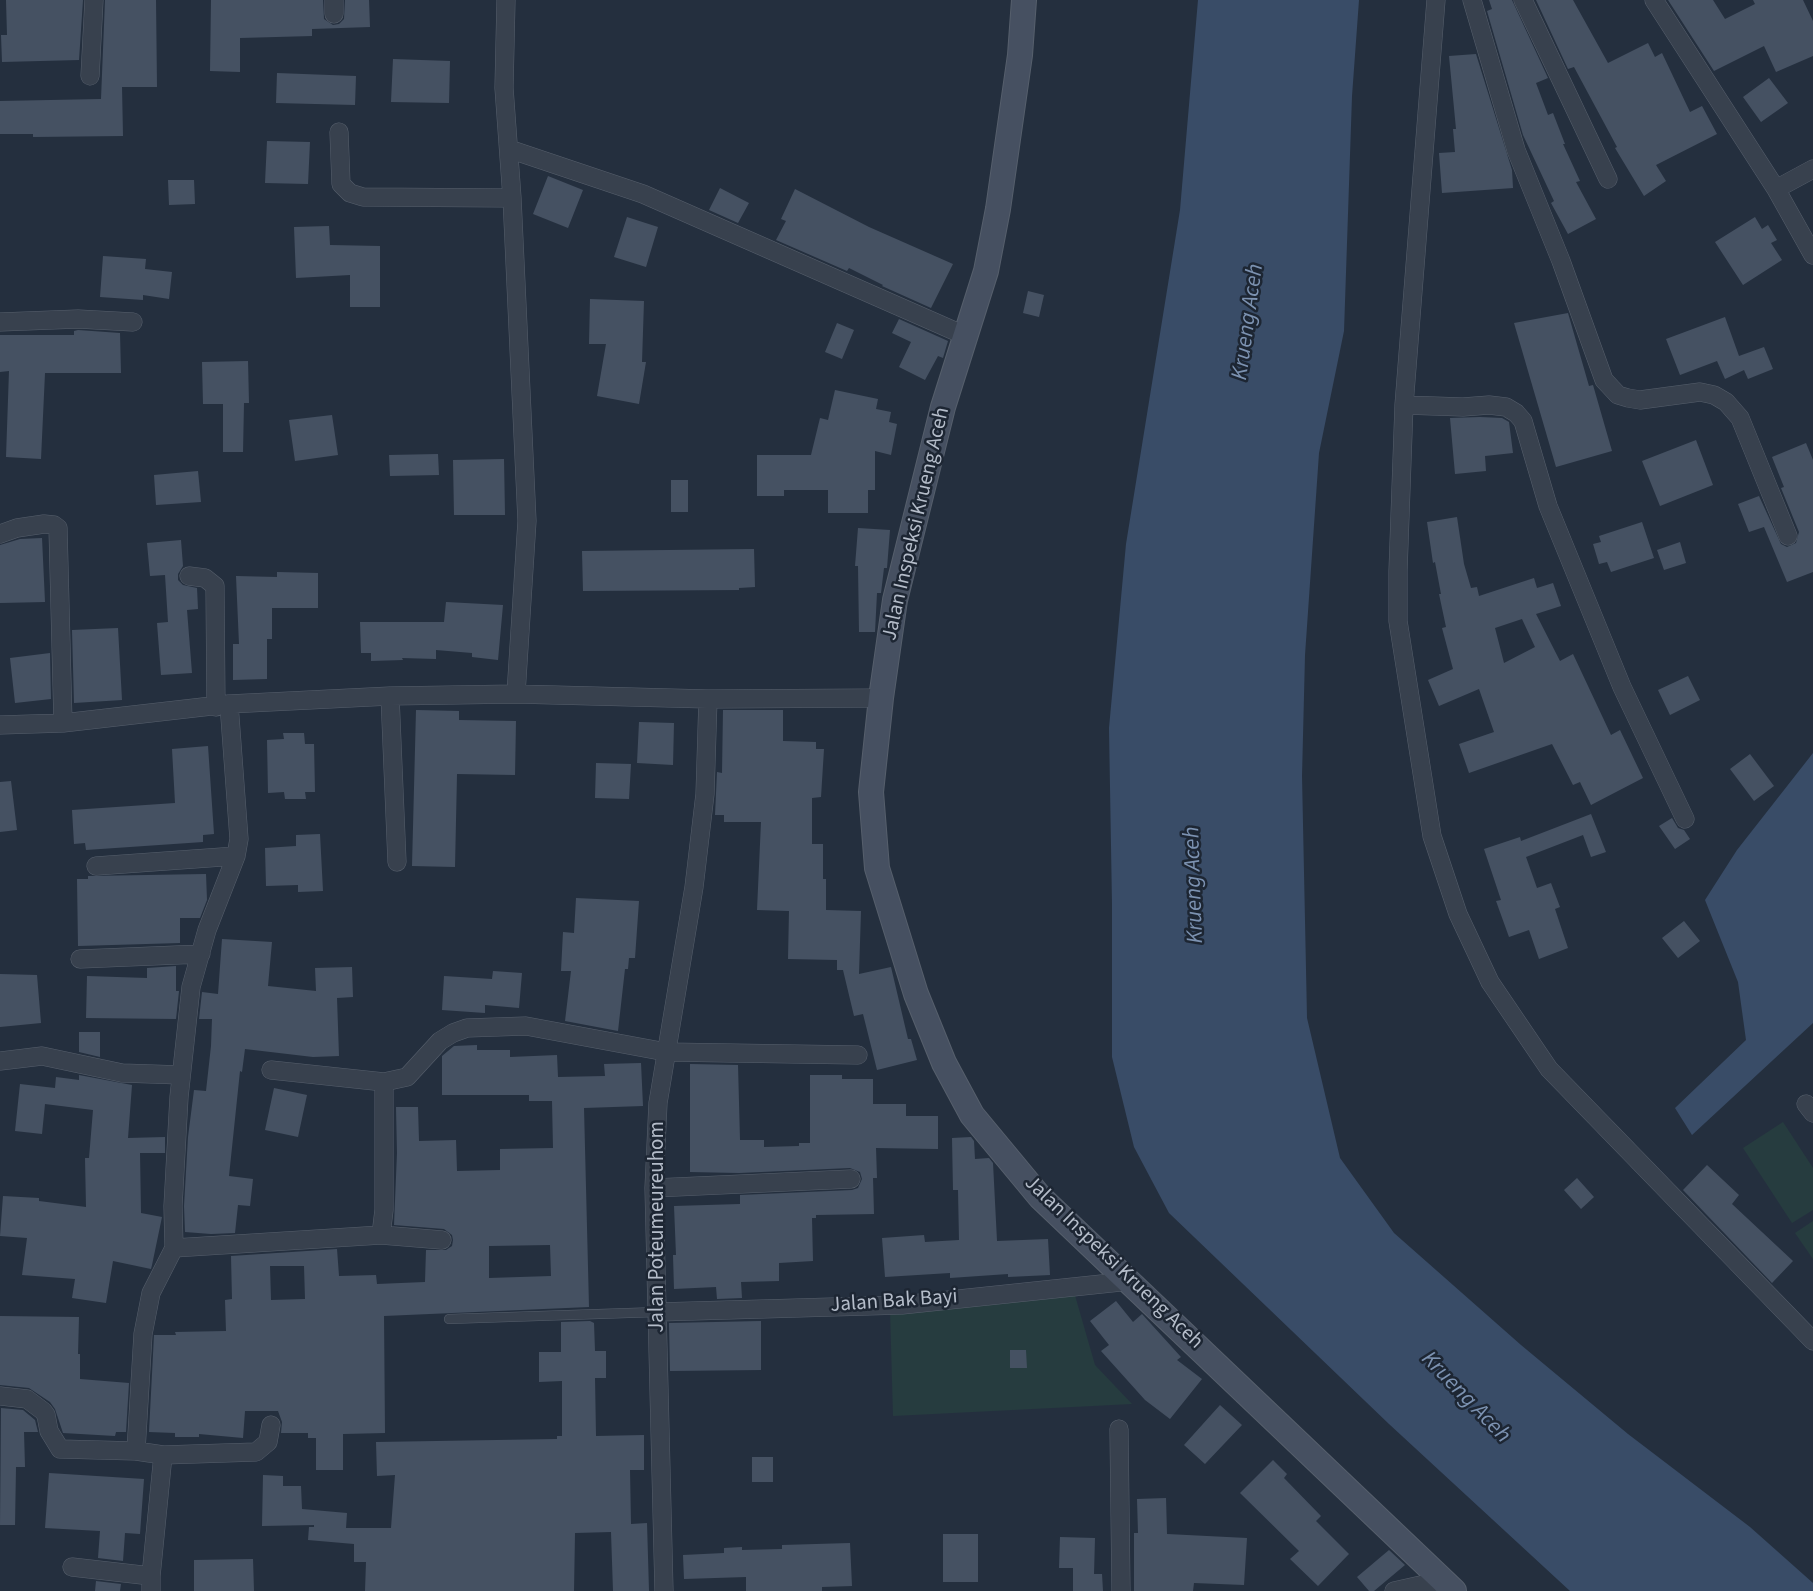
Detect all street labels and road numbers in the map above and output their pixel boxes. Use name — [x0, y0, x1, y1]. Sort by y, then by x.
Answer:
street label: Jalan Inspeksi Krueng Aceh — [878, 405, 956, 643]
street label: Jalan Poteumeureuhom — [645, 1121, 671, 1333]
street label: Jalan Inspeksi Krueng Aceh — [1018, 1171, 1208, 1355]
street label: Jalan Bak Bayi — [829, 1285, 959, 1319]

